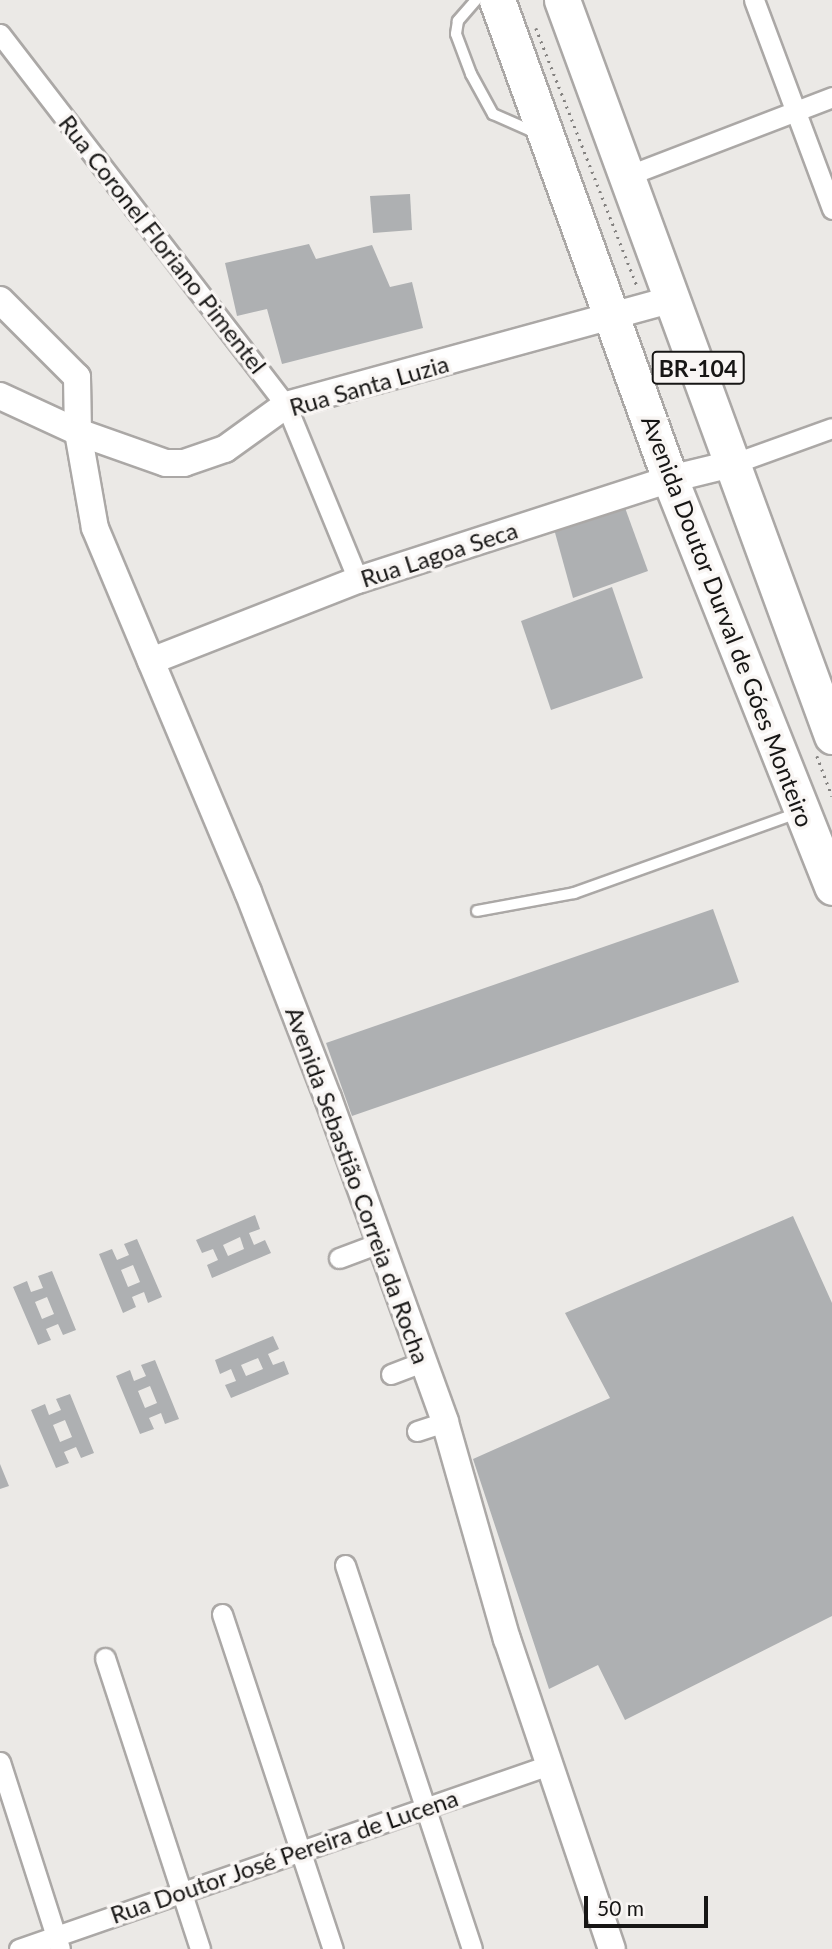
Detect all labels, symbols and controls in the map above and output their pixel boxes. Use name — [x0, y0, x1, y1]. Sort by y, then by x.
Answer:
street label: Rua Coronel Floriano Pimentel — [53, 109, 273, 379]
road number: BR-104 — [651, 348, 745, 388]
street label: Rua Santa Luzia — [286, 349, 452, 421]
street label: Avenida Doutor Durval de Góes Monteiro — [636, 411, 820, 831]
street label: Rua Lagoa Seca — [357, 515, 521, 593]
street label: Avenida Sebastião Correia da Rocha — [280, 1003, 436, 1367]
street label: Rua Doutor José Pereira de Lucena — [106, 1783, 462, 1929]
scale bar — [587, 1882, 711, 1926]
text: 50 m — [597, 1895, 644, 1920]

